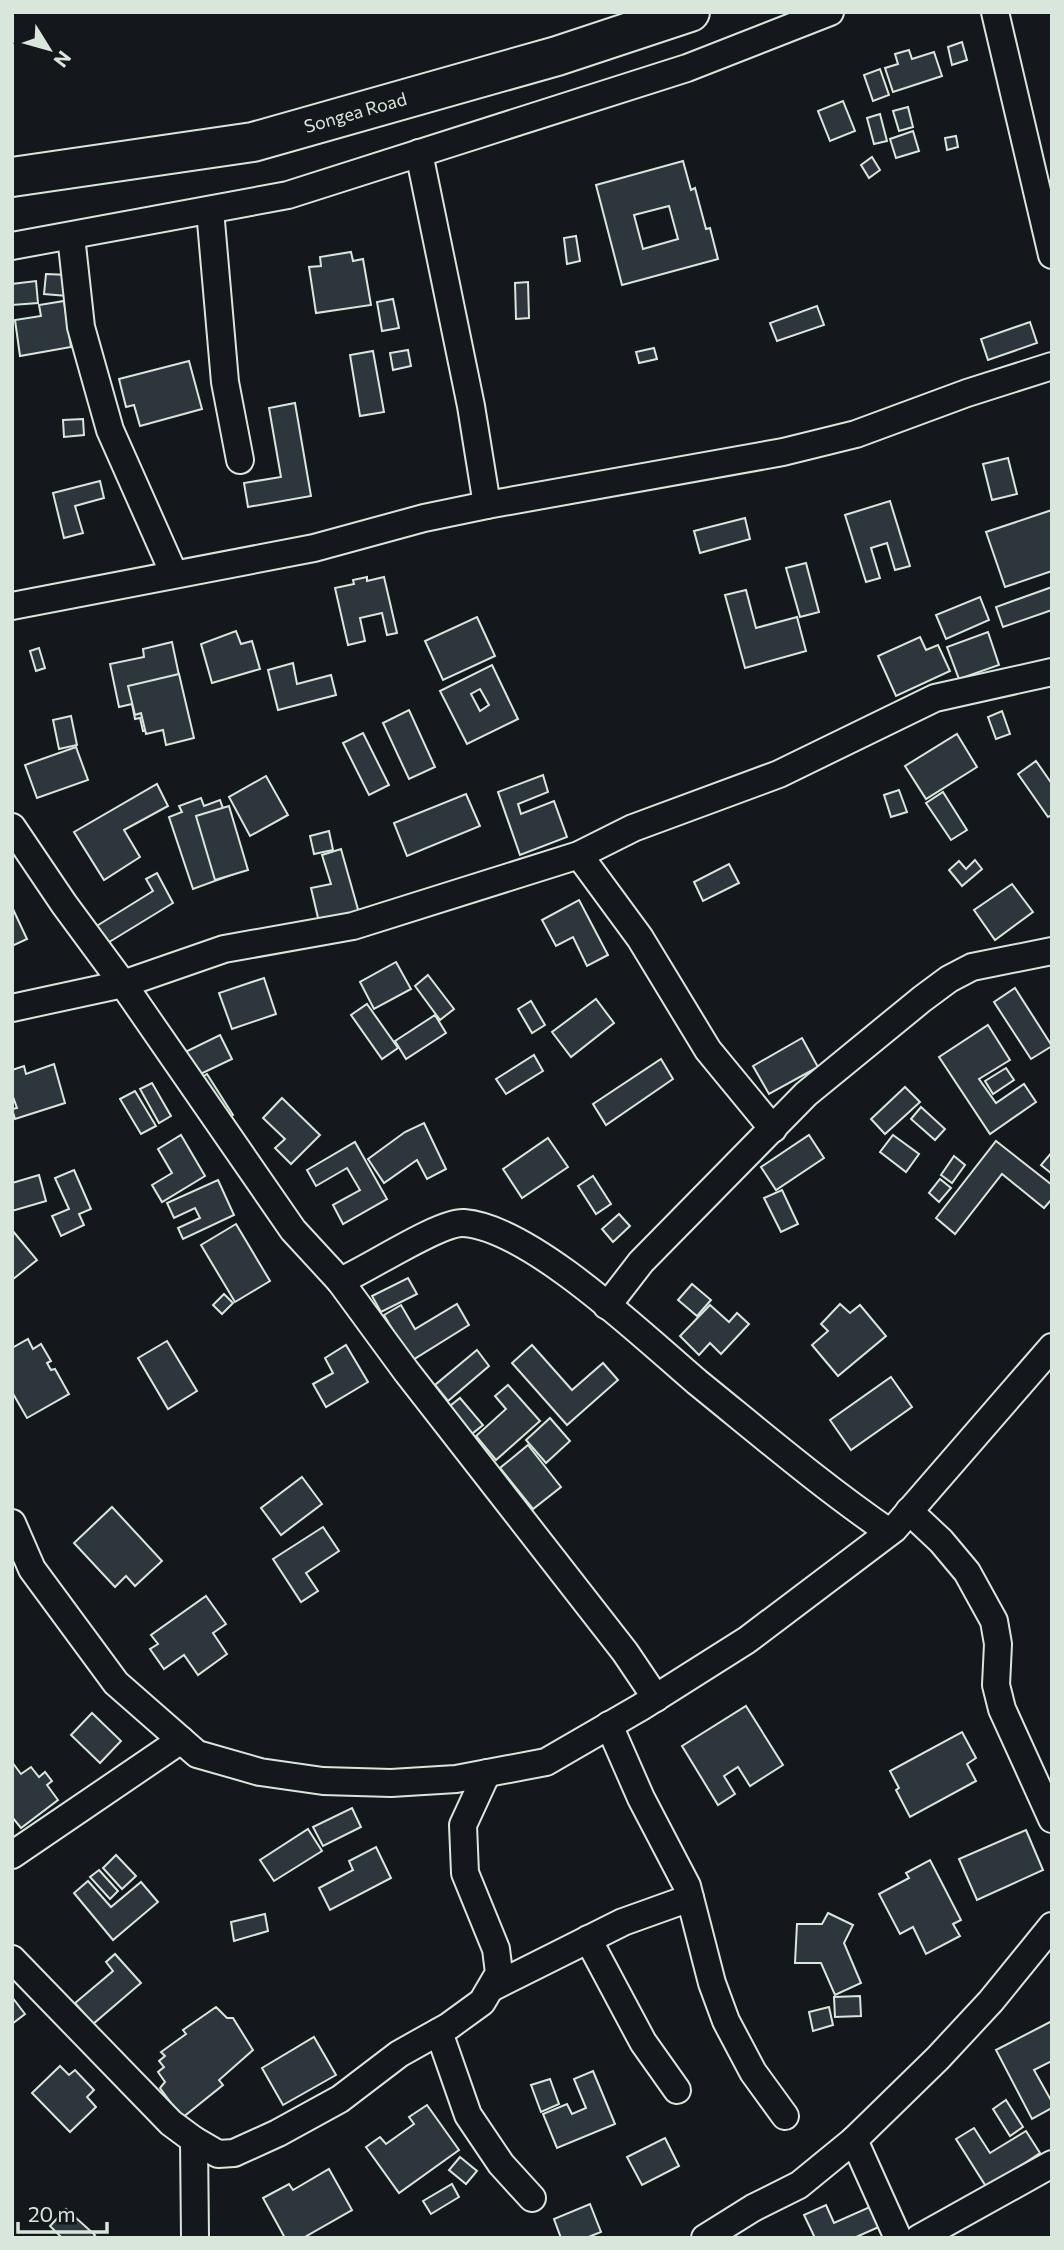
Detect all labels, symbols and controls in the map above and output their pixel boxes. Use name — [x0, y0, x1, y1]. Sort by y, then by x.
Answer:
north arrow — [14, 14, 84, 84]
text: N — [49, 47, 76, 72]
street label: Songea Road — [301, 87, 409, 137]
scale bar — [18, 2190, 107, 2234]
text: 20 m — [28, 2201, 76, 2226]

